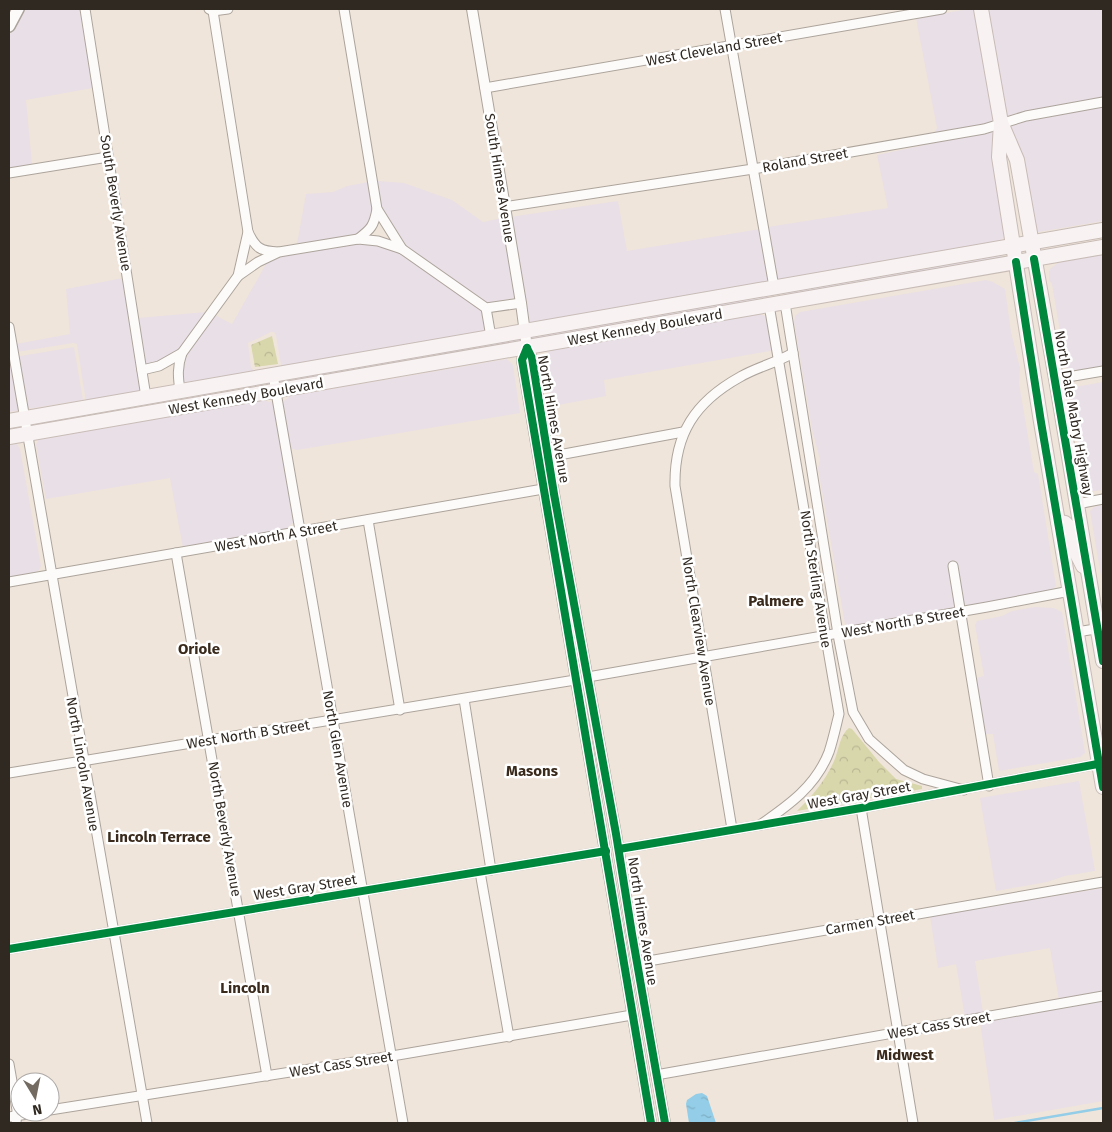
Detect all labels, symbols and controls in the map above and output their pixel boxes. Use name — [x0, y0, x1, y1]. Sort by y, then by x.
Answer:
street label: West Cleveland Street — [645, 29, 784, 70]
street label: South Himes Avenue — [481, 112, 518, 244]
street label: South Beverly Avenue — [96, 134, 135, 273]
street label: Roland Street — [761, 144, 850, 176]
street label: West Kennedy Boulevard — [566, 305, 724, 350]
street label: North Dale Mabry Highway — [1051, 329, 1096, 497]
street label: North Himes Avenue — [534, 354, 573, 485]
street label: West Kennedy Boulevard — [167, 374, 325, 419]
street label: North Sterling Avenue — [796, 509, 835, 649]
street label: West North A Street — [213, 517, 340, 556]
street label: North Clearview Avenue — [678, 555, 719, 707]
district label: Palmere — [748, 592, 804, 610]
street label: West North B Street — [840, 603, 967, 642]
district label: Oriole — [178, 640, 220, 658]
street label: North Glen Avenue — [319, 689, 356, 809]
street label: North Lincoln Avenue — [62, 695, 103, 833]
street label: West North B Street — [185, 716, 312, 753]
street label: North Beverly Avenue — [204, 760, 245, 898]
district label: Masons — [506, 762, 558, 780]
street label: West Gray Street — [806, 778, 913, 813]
district label: Lincoln Terrace — [107, 828, 211, 846]
street label: North Himes Avenue — [624, 856, 661, 987]
street label: West Gray Street — [252, 871, 359, 904]
street label: Carmen Street — [824, 906, 917, 939]
district label: Lincoln — [220, 979, 270, 997]
street label: West Cass Street — [886, 1008, 993, 1043]
district label: Midwest — [876, 1046, 934, 1064]
street label: West Cass Street — [288, 1048, 395, 1081]
north arrow — [10, 1072, 60, 1122]
text: N — [31, 1100, 43, 1118]

